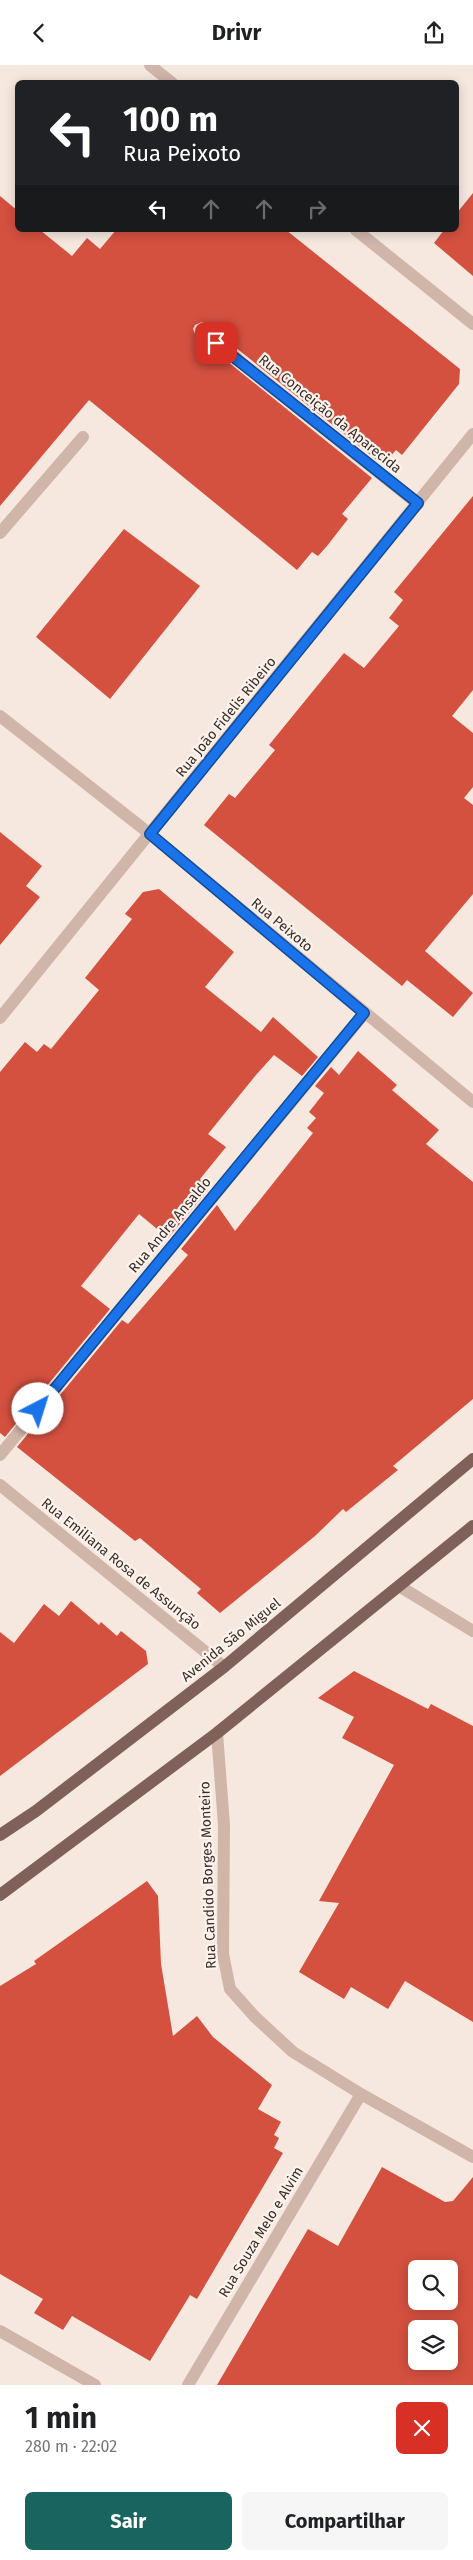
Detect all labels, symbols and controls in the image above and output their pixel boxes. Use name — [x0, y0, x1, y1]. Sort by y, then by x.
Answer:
icon: back — [25, 19, 53, 47]
text: Drivr — [212, 19, 261, 46]
icon: share — [420, 19, 448, 47]
text: 100 m — [123, 98, 218, 140]
icon: left — [40, 100, 105, 165]
text: Rua Peixoto — [123, 140, 241, 167]
icon: left — [144, 195, 172, 223]
icon: ahead — [197, 195, 225, 223]
icon: ahead — [250, 195, 278, 223]
icon: right — [303, 195, 331, 223]
pin — [195, 322, 237, 364]
icon: arrive — [202, 329, 230, 357]
street label: Rua Conceição da Aparecida — [255, 351, 405, 477]
street label: Rua João Fidelis Ribeiro — [172, 653, 280, 781]
street label: Rua Peixoto — [248, 894, 316, 956]
street label: Rua Andre Ansaldo — [125, 1174, 215, 1276]
position arrow — [11, 1382, 63, 1434]
street label: Rua Emiliana Rosa de Assunção — [38, 1494, 204, 1634]
street label: Avenida São Miguel — [178, 1595, 284, 1685]
street label: Rua Candido Borges Monteiro — [196, 1781, 220, 1969]
street label: Rua Souza Melo e Alvim — [215, 2163, 307, 2301]
map controls — [408, 2260, 458, 2370]
button: search — [408, 2260, 458, 2310]
button: layers — [408, 2320, 458, 2370]
text: 1 min — [25, 2400, 97, 2436]
button: close — [396, 2402, 448, 2454]
text: 280 m · 22:02 — [25, 2437, 117, 2456]
button: Sair — [25, 2492, 232, 2550]
button: Compartilhar — [242, 2492, 448, 2550]

